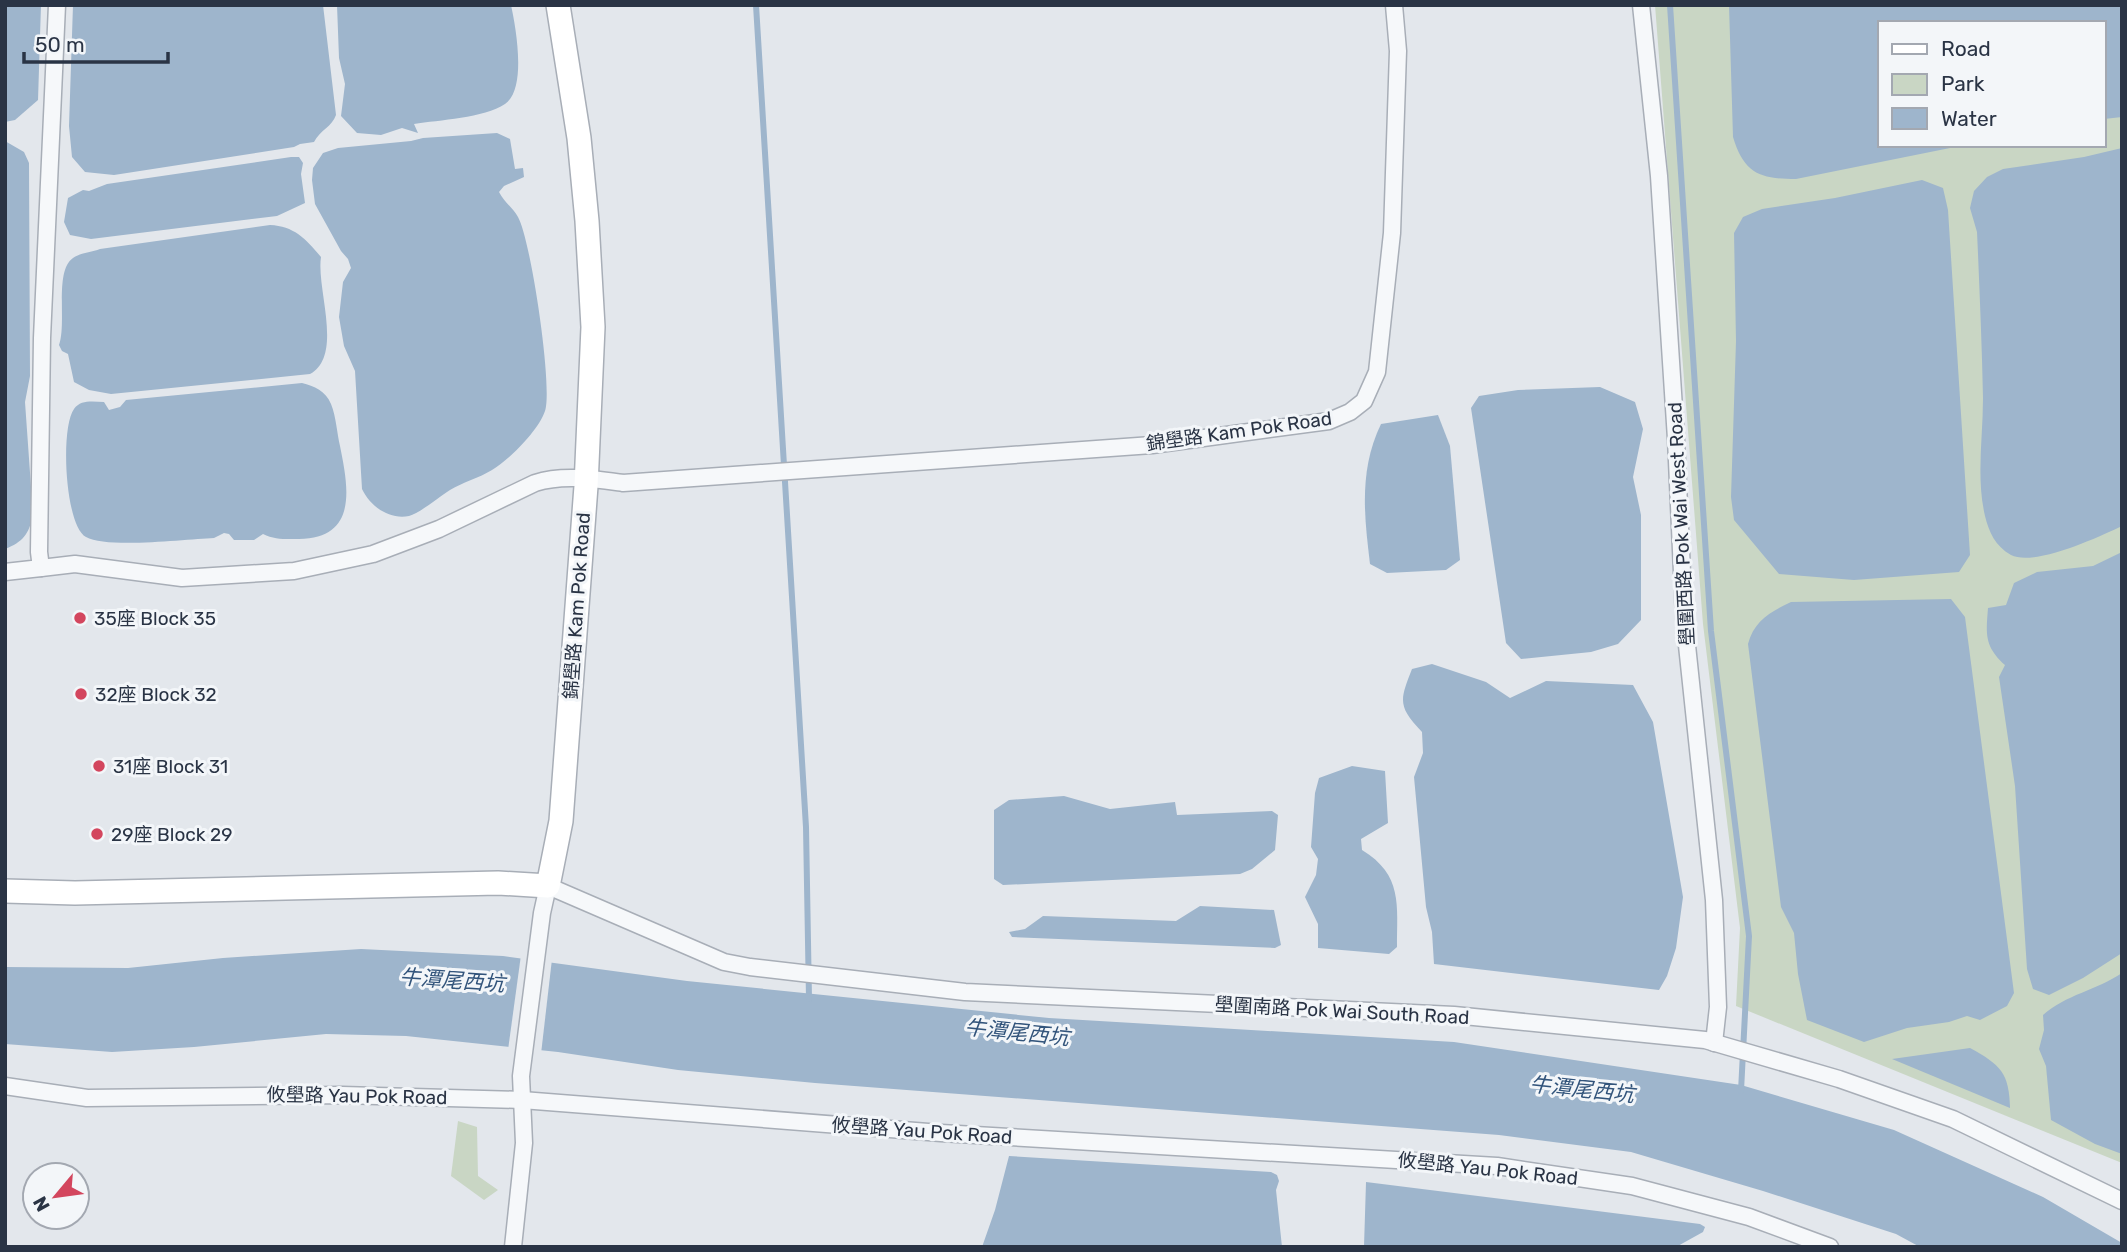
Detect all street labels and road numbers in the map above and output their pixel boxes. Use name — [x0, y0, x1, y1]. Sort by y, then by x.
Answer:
street label: 壆圍西路 Pok Wai West Road — [1663, 402, 1699, 646]
street label: 錦壆路 Kam Pok Road — [1145, 407, 1333, 455]
street label: 錦壆路 Kam Pok Road — [559, 512, 595, 700]
street label: 壆圍南路 Pok Wai South Road — [1214, 993, 1470, 1029]
street label: 攸壆路 Yau Pok Road — [266, 1083, 448, 1109]
street label: 攸壆路 Yau Pok Road — [831, 1113, 1013, 1149]
street label: 攸壆路 Yau Pok Road — [1397, 1148, 1579, 1190]

